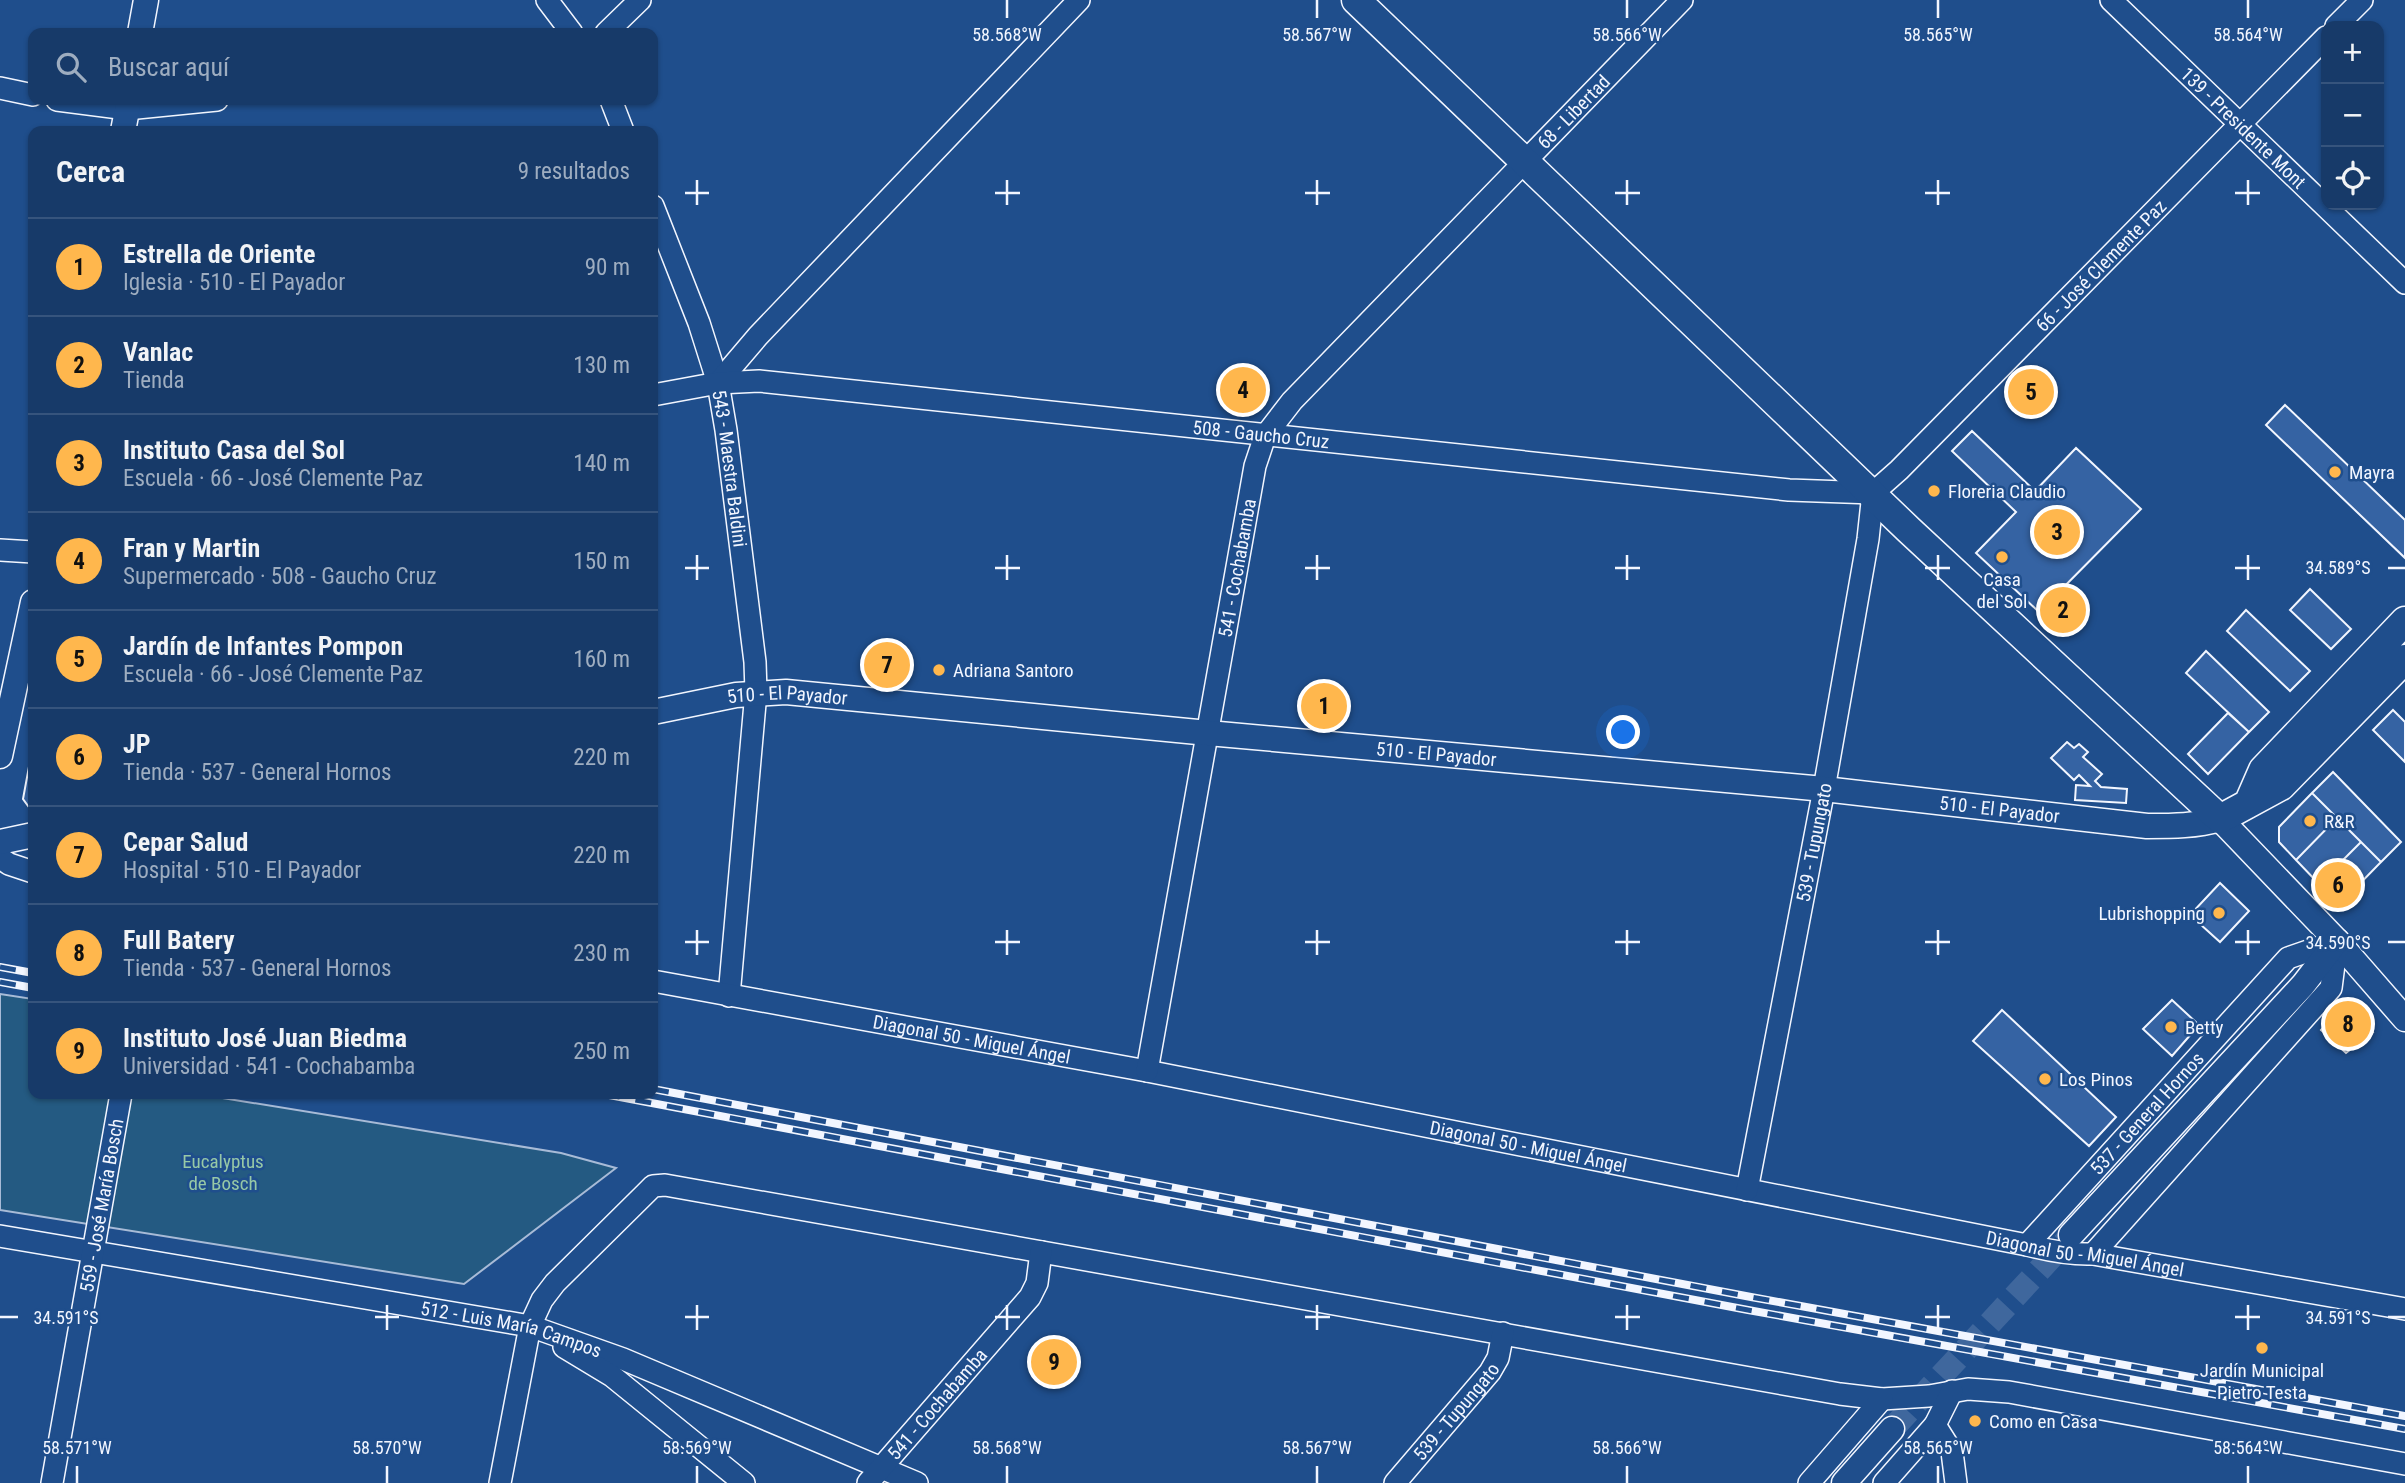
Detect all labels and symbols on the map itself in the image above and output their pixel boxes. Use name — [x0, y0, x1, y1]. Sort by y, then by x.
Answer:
text: 58.568°W — [972, 24, 1042, 45]
text: 58.567°W — [1282, 24, 1352, 45]
text: 58.566°W — [1592, 24, 1662, 45]
text: 58.565°W — [1903, 24, 1973, 45]
text: 58.564°W — [2213, 24, 2283, 45]
street label: 139 - Presidente Mont — [2176, 62, 2311, 193]
street label: 68 - Libertad — [1533, 70, 1615, 154]
street label: 66 - José Clemente Paz — [2031, 195, 2171, 337]
pin: 4 — [1220, 364, 1266, 416]
pin: 5 — [2008, 366, 2054, 418]
street label: 543 - Maestra Baldini — [707, 388, 752, 548]
street label: 508 - Gaucho Cruz — [1192, 416, 1330, 453]
place label: Mayra — [2349, 461, 2395, 484]
marker: Mayra — [2327, 464, 2343, 480]
place label: Floreria Claudio — [1948, 480, 2066, 503]
marker: Floreria Claudio — [1926, 483, 1942, 499]
street label: 541 - Cochabamba — [1214, 497, 1261, 639]
pin: 3 — [2034, 506, 2080, 558]
marker: Casa del Sol — [1994, 549, 2010, 565]
text: 34.589°S — [2305, 557, 2371, 578]
place label: Casa del Sol — [1977, 568, 2027, 613]
pin: 2 — [2040, 584, 2086, 636]
pin: 7 — [864, 639, 910, 691]
place label: Adriana Santoro — [953, 659, 1074, 682]
marker: Adriana Santoro — [931, 662, 947, 678]
pin: 1 — [1301, 680, 1347, 732]
street label: 510 - El Payador — [725, 681, 849, 710]
your location — [1606, 715, 1640, 749]
street label: 510 - El Payador — [1375, 737, 1498, 771]
street label: 539 - Tupungato — [1792, 781, 1837, 904]
street label: 510 - El Payador — [1938, 791, 2061, 828]
place label: R&R — [2324, 810, 2355, 833]
marker: R&R — [2302, 813, 2318, 829]
pin: 6 — [2315, 859, 2361, 911]
place label: Lubrishopping — [2099, 902, 2205, 925]
marker: Lubrishopping — [2211, 905, 2227, 921]
text: 34.590°S — [2305, 932, 2371, 953]
pin: 8 — [2325, 998, 2371, 1050]
street label: Diagonal 50 - Miguel Ángel — [871, 1010, 1072, 1069]
place label: Betty — [2185, 1016, 2224, 1039]
marker: Betty — [2163, 1019, 2179, 1035]
street label: 537 - General Hornos — [2086, 1048, 2209, 1180]
place label: Los Pinos — [2059, 1068, 2133, 1091]
marker: Los Pinos — [2037, 1071, 2053, 1087]
street label: Diagonal 50 - Miguel Ángel — [1428, 1116, 1629, 1178]
street label: 559 - José María Bosch — [75, 1117, 128, 1294]
park label: Eucalyptus de Bosch — [182, 1150, 264, 1195]
street label: Diagonal 50 - Miguel Ángel — [1984, 1226, 2186, 1282]
street label: 512 - Luis María Campos — [419, 1297, 605, 1363]
text: 34.591°S — [33, 1307, 99, 1328]
text: 34.591°S — [2305, 1307, 2371, 1328]
pin: 9 — [1031, 1336, 1077, 1388]
marker: Jardín Municipal Pietro Testa — [2254, 1340, 2270, 1356]
street label: 541 - Cochabamba — [883, 1344, 992, 1465]
street label: 539 - Tupungato — [1409, 1359, 1505, 1465]
place label: Jardín Municipal Pietro Testa — [2200, 1359, 2324, 1404]
place label: Como en Casa — [1989, 1410, 2098, 1433]
marker: Como en Casa — [1967, 1413, 1983, 1429]
text: 58.571°W — [42, 1437, 112, 1458]
text: 58.570°W — [352, 1437, 422, 1458]
text: 58.569°W — [662, 1437, 732, 1458]
text: 58.568°W — [972, 1437, 1042, 1458]
text: 58.567°W — [1282, 1437, 1352, 1458]
text: 58.566°W — [1592, 1437, 1662, 1458]
text: 58.565°W — [1903, 1437, 1973, 1458]
text: 58.564°W — [2213, 1437, 2283, 1458]

